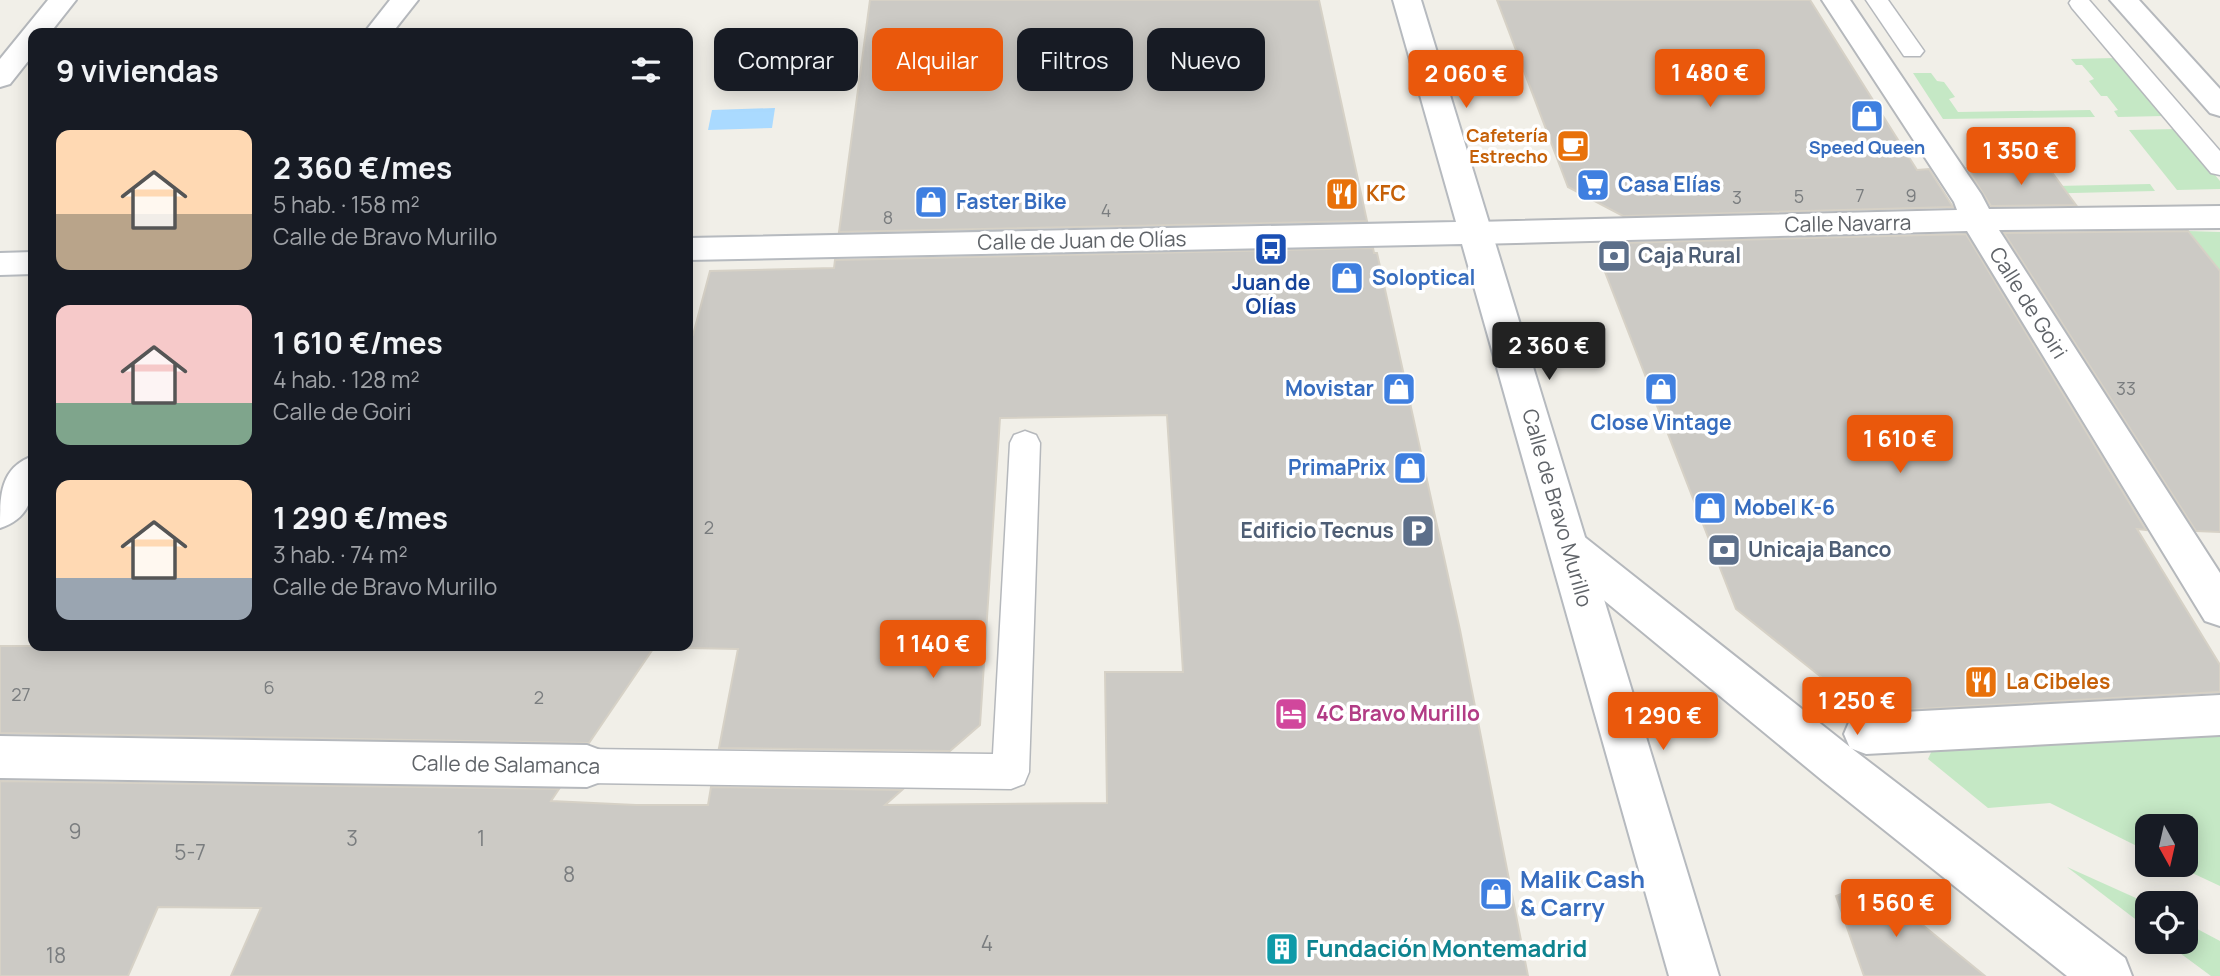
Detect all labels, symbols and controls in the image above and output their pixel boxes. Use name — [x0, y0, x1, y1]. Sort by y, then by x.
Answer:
chip: Comprar — [714, 28, 858, 91]
chip: Alquilar — [872, 28, 1003, 91]
chip: Filtros — [1017, 28, 1133, 91]
chip: Nuevo — [1147, 28, 1265, 91]
text: 9 viviendas — [56, 50, 219, 91]
pin: 2 060 € — [1401, 50, 1531, 110]
pin: 1 480 € — [1645, 50, 1775, 109]
icon: filters — [627, 51, 665, 89]
text: 1 480 € — [1671, 56, 1749, 88]
text: 2 060 € — [1424, 57, 1508, 89]
shop icon: Speed Queen — [1848, 97, 1886, 135]
place label: Cafetería Estrecho — [1466, 123, 1548, 168]
cafe icon: Cafetería Estrecho — [1554, 127, 1592, 165]
pin: 1 350 € — [1956, 128, 2086, 187]
text: 1 350 € — [1983, 134, 2059, 166]
place label: Speed Queen — [1809, 135, 1925, 159]
text: 2 360 €/mes — [273, 147, 452, 188]
icon: home — [112, 158, 196, 242]
supermarket icon: Casa Elías — [1574, 166, 1612, 204]
place label: Casa Elías — [1618, 170, 1721, 198]
restaurant icon: KFC — [1323, 175, 1361, 213]
place label: KFC — [1366, 179, 1406, 207]
shop icon: Faster Bike — [912, 183, 950, 221]
house number: 7 — [1855, 183, 1865, 207]
house number: 9 — [1905, 183, 1917, 207]
house number: 5 — [1794, 184, 1804, 208]
house number: 3 — [1732, 185, 1742, 209]
place label: Faster Bike — [956, 187, 1067, 215]
text: 5 hab. · 158 m² — [273, 188, 420, 220]
house number: 4 — [1101, 198, 1111, 222]
house number: 8 — [883, 205, 893, 229]
street label: Calle Navarra — [1784, 208, 1912, 238]
text: Calle de Bravo Murillo — [273, 220, 497, 252]
street label: Calle de Juan de Olías — [977, 224, 1187, 256]
bus stop icon: Juan de Olías — [1252, 230, 1290, 268]
bank icon: Caja Rural — [1595, 237, 1633, 275]
place label: Caja Rural — [1638, 241, 1741, 269]
street label: Calle de Goiri — [1983, 241, 2074, 364]
shop icon: Soloptical — [1328, 259, 1366, 297]
place label: Soloptical — [1372, 263, 1475, 291]
place label: Juan de Olías — [1232, 268, 1310, 320]
text: 1 610 €/mes — [273, 322, 443, 363]
pin: 2 360 € — [1484, 322, 1614, 382]
text: 2 360 € — [1508, 329, 1590, 361]
icon: home — [112, 333, 196, 417]
text: 4 hab. · 128 m² — [273, 363, 420, 395]
shop icon: Movistar — [1380, 370, 1418, 408]
shop icon: Close Vintage — [1642, 370, 1680, 408]
place label: Movistar — [1285, 374, 1374, 402]
house number: 33 — [2116, 376, 2136, 400]
text: Calle de Goiri — [273, 395, 412, 427]
street label: Calle de Bravo Murillo — [1516, 405, 1600, 610]
place label: Close Vintage — [1590, 408, 1732, 436]
pin: 1 610 € — [1835, 416, 1965, 475]
text: 1 610 € — [1863, 422, 1937, 454]
shop icon: PrimaPrix — [1391, 449, 1429, 487]
place label: PrimaPrix — [1288, 453, 1386, 481]
shop icon: Mobel K-6 — [1691, 489, 1729, 527]
place label: Mobel K-6 — [1734, 493, 1835, 521]
text: 1 290 €/mes — [273, 497, 448, 538]
icon: home — [112, 508, 196, 592]
parking icon: Edificio Tecnus — [1399, 512, 1437, 550]
house number: 2 — [704, 515, 714, 539]
place label: Edificio Tecnus — [1240, 516, 1394, 544]
bank icon: Unicaja Banco — [1705, 531, 1743, 569]
place label: Unicaja Banco — [1748, 535, 1892, 563]
text: 3 hab. · 74 m² — [273, 538, 408, 570]
text: Calle de Bravo Murillo — [273, 570, 497, 602]
pin: 1 140 € — [868, 620, 998, 680]
text: 1 140 € — [896, 627, 970, 659]
restaurant icon: La Cibeles — [1962, 663, 2000, 701]
place label: La Cibeles — [2006, 667, 2110, 695]
house number: 6 — [263, 675, 275, 699]
pin: 1 250 € — [1792, 678, 1922, 737]
house number: 27 — [11, 682, 31, 706]
text: 1 250 € — [1818, 684, 1896, 716]
house number: 2 — [534, 685, 544, 709]
pin: 1 290 € — [1598, 692, 1728, 752]
hotel icon: 4C Bravo Murillo — [1272, 695, 1310, 733]
place label: 4C Bravo Murillo — [1316, 699, 1480, 727]
text: 1 290 € — [1624, 699, 1702, 731]
street label: Calle de Salamanca — [412, 748, 600, 780]
north arrow — [2135, 814, 2198, 877]
map controls — [2135, 814, 2198, 954]
house number: 9 — [68, 817, 82, 845]
house number: 3 — [346, 824, 358, 852]
house number: 1 — [477, 824, 485, 852]
house number: 5-7 — [174, 838, 206, 866]
house number: 8 — [563, 860, 575, 888]
place label: Malik Cash & Carry — [1520, 862, 1645, 923]
shop icon: Malik Cash & Carry — [1477, 875, 1515, 913]
pin: 1 560 € — [1831, 880, 1961, 939]
text: 1 560 € — [1857, 886, 1935, 918]
button: locate — [2135, 891, 2198, 954]
house number: 4 — [981, 929, 993, 957]
building icon: Fundación Montemadrid — [1263, 930, 1301, 968]
place label: Fundación Montemadrid — [1306, 931, 1587, 964]
house number: 18 — [46, 941, 66, 969]

